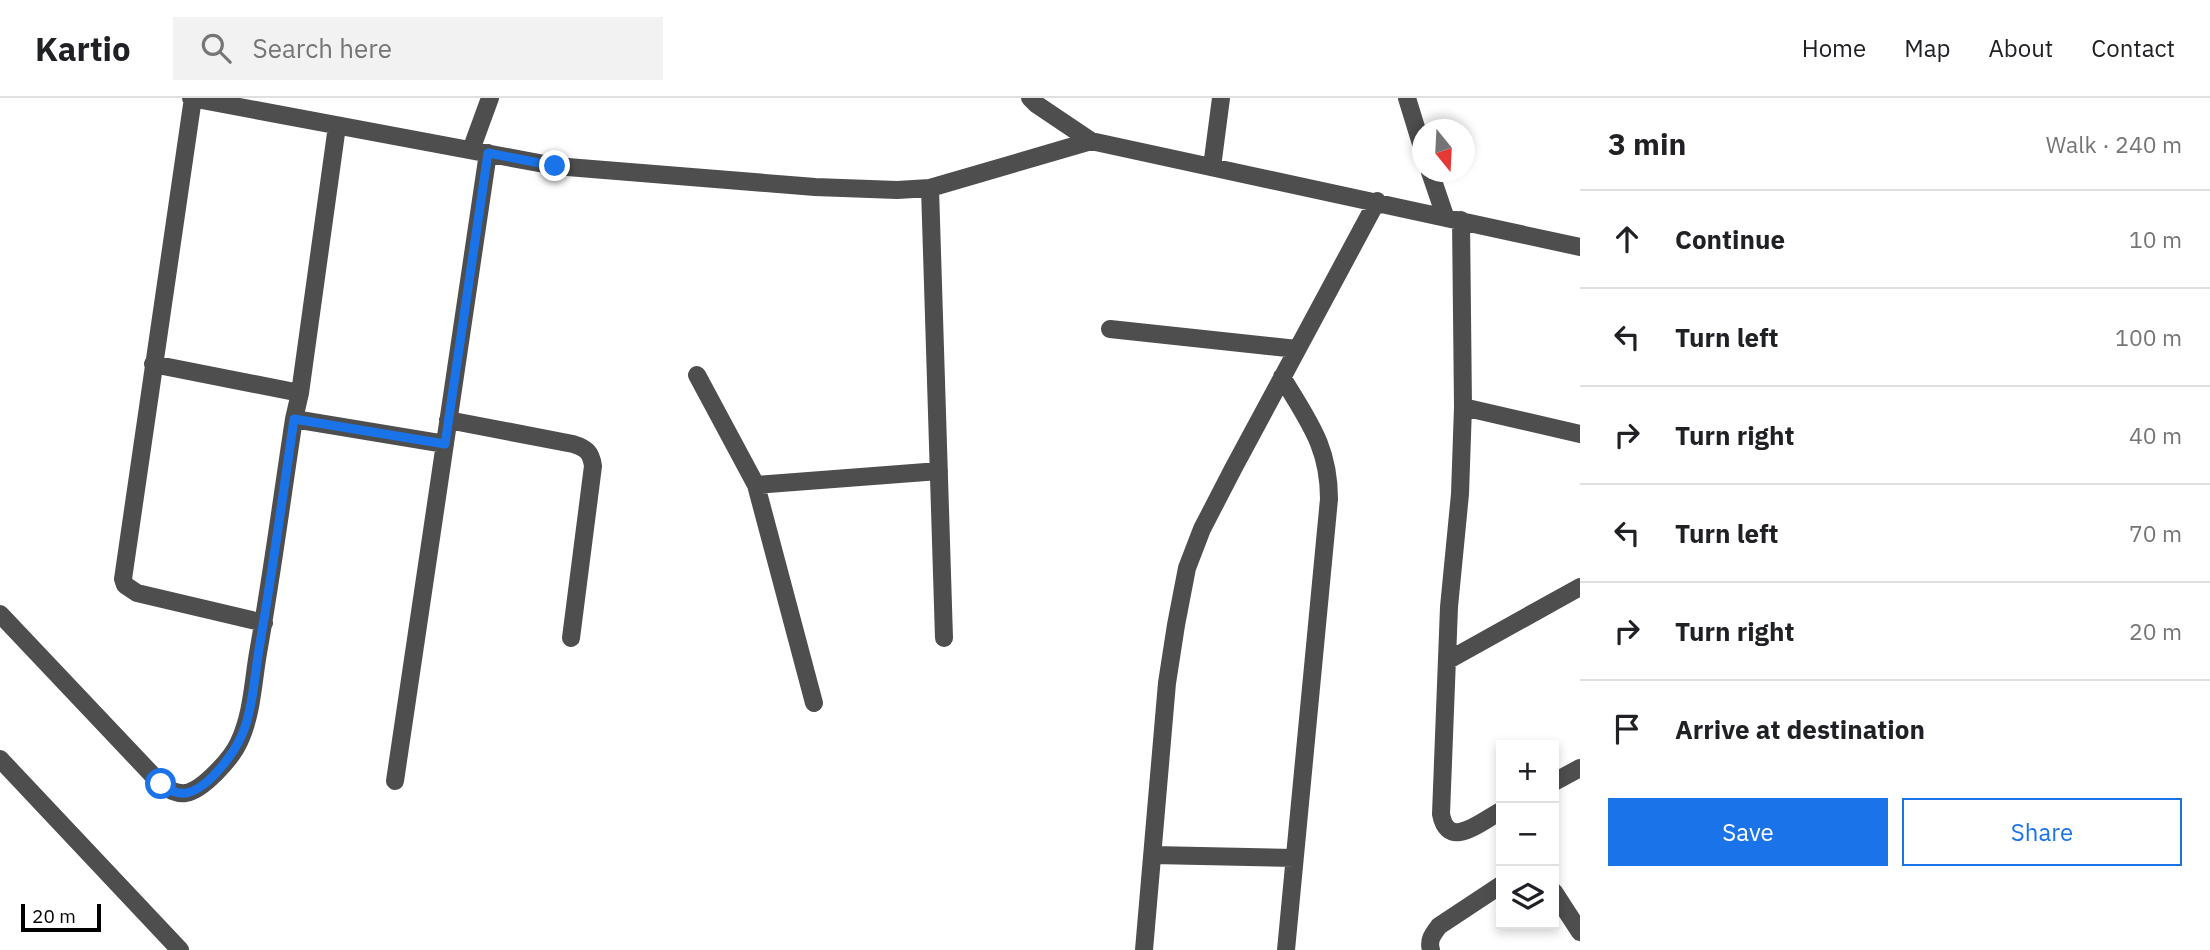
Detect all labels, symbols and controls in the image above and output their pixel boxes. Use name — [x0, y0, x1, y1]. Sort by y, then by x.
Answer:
search box — [173, 17, 663, 80]
text: Kartio — [35, 27, 131, 70]
icon: search — [197, 29, 235, 67]
text: Search here — [253, 31, 392, 65]
text: Home — [1802, 32, 1866, 64]
text: Map — [1904, 32, 1950, 64]
text: About — [1988, 32, 2053, 64]
text: Contact — [2091, 32, 2175, 64]
north arrow — [1412, 119, 1475, 182]
text: 3 min — [1608, 124, 1686, 163]
text: Walk · 240 m — [2046, 129, 2182, 159]
route end — [539, 150, 570, 181]
icon: ahead — [1608, 220, 1646, 258]
text: Continue — [1675, 222, 1785, 256]
text: 10 m — [2129, 224, 2182, 254]
icon: left — [1608, 318, 1646, 356]
text: Turn left — [1675, 320, 1778, 354]
text: 100 m — [2115, 322, 2182, 352]
icon: right — [1608, 416, 1646, 454]
text: Turn right — [1675, 418, 1794, 452]
text: 40 m — [2129, 420, 2182, 450]
icon: left — [1608, 514, 1646, 552]
text: Turn left — [1675, 516, 1778, 550]
text: 70 m — [2129, 518, 2182, 548]
icon: right — [1608, 612, 1646, 650]
text: Turn right — [1675, 614, 1794, 648]
text: 20 m — [2129, 616, 2182, 646]
icon: arrive — [1608, 710, 1646, 748]
text: Arrive at destination — [1675, 712, 1925, 746]
map controls — [1496, 740, 1559, 929]
button: + — [1496, 740, 1559, 803]
route start — [145, 768, 176, 799]
button: Save — [1608, 798, 1888, 866]
button: Share — [1902, 798, 2182, 866]
button: − — [1496, 803, 1559, 866]
button: layers — [1496, 866, 1559, 929]
scale bar — [21, 901, 102, 933]
text: 20 m — [32, 904, 76, 928]

